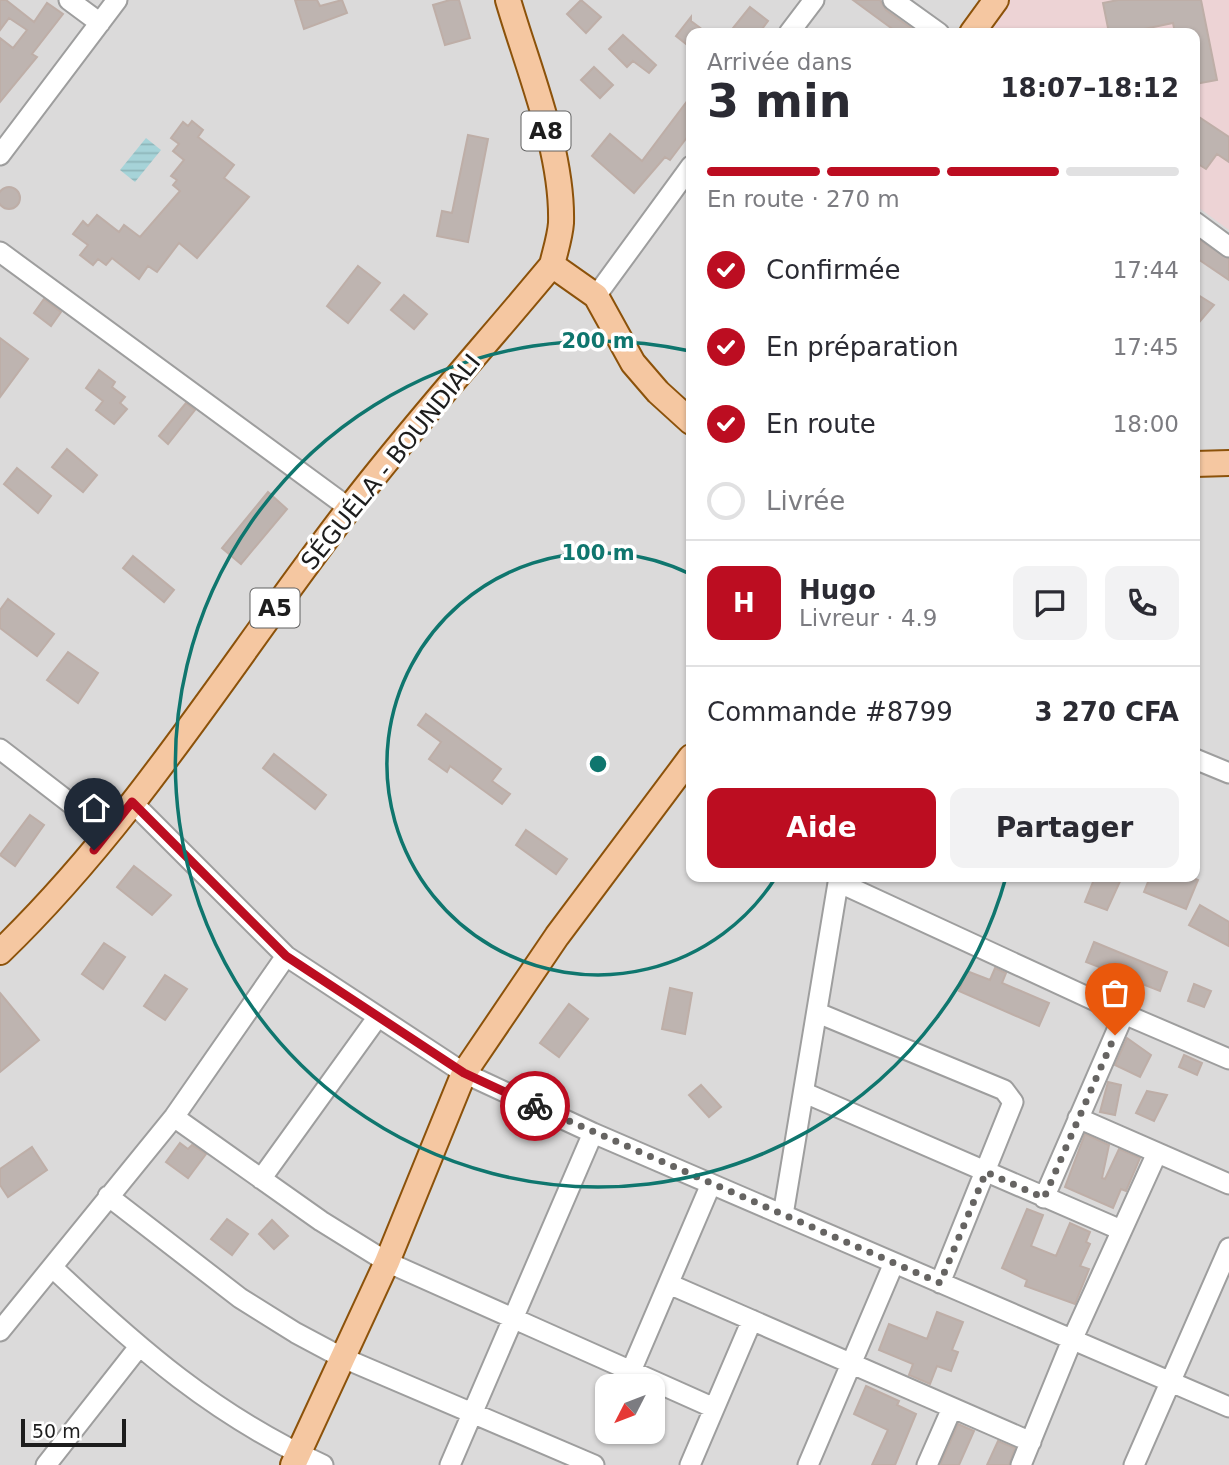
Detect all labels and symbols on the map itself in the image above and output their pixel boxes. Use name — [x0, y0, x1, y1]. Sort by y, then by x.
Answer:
road number: A8 — [522, 112, 570, 150]
text: 200 m — [561, 329, 635, 353]
street label: SÉGUÉLA - BOUNDIALI — [295, 348, 486, 575]
text: 100 m — [561, 541, 635, 565]
road number: A5 — [250, 588, 300, 628]
centre of rings — [586, 752, 610, 776]
pin — [64, 778, 124, 850]
pin — [1085, 963, 1145, 1035]
courier — [500, 1071, 570, 1141]
north arrow — [595, 1374, 665, 1444]
scale bar — [21, 1416, 126, 1448]

